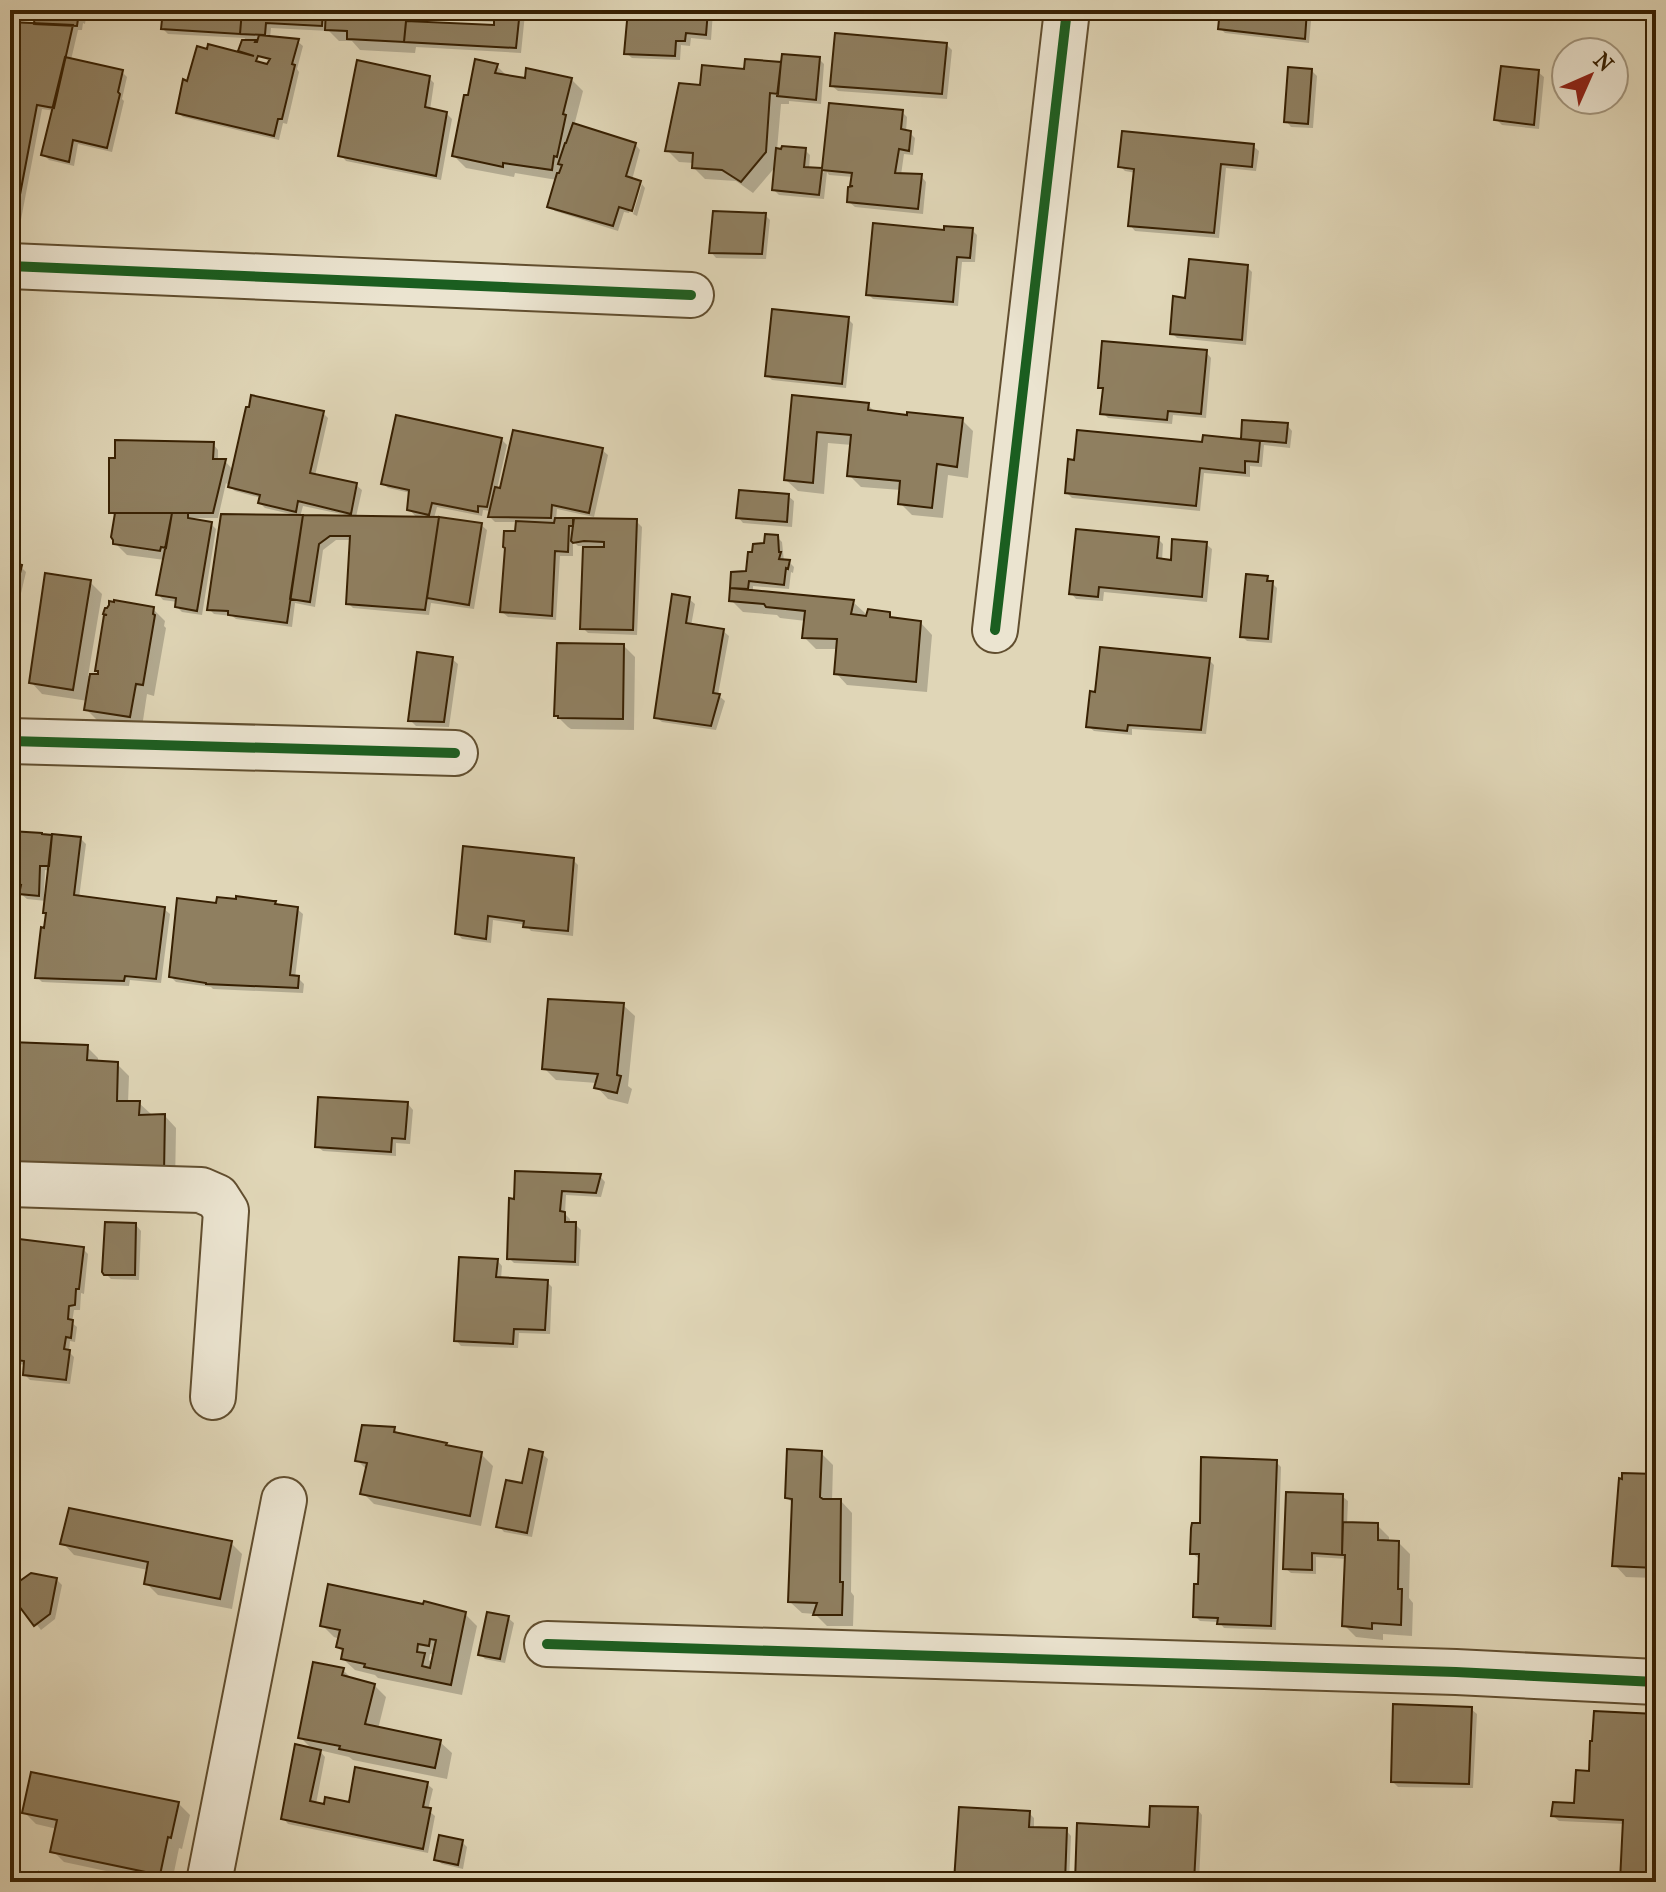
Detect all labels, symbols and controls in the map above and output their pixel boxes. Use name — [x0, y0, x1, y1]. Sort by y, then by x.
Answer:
north arrow — [1550, 36, 1630, 116]
text: N — [1588, 47, 1619, 78]

